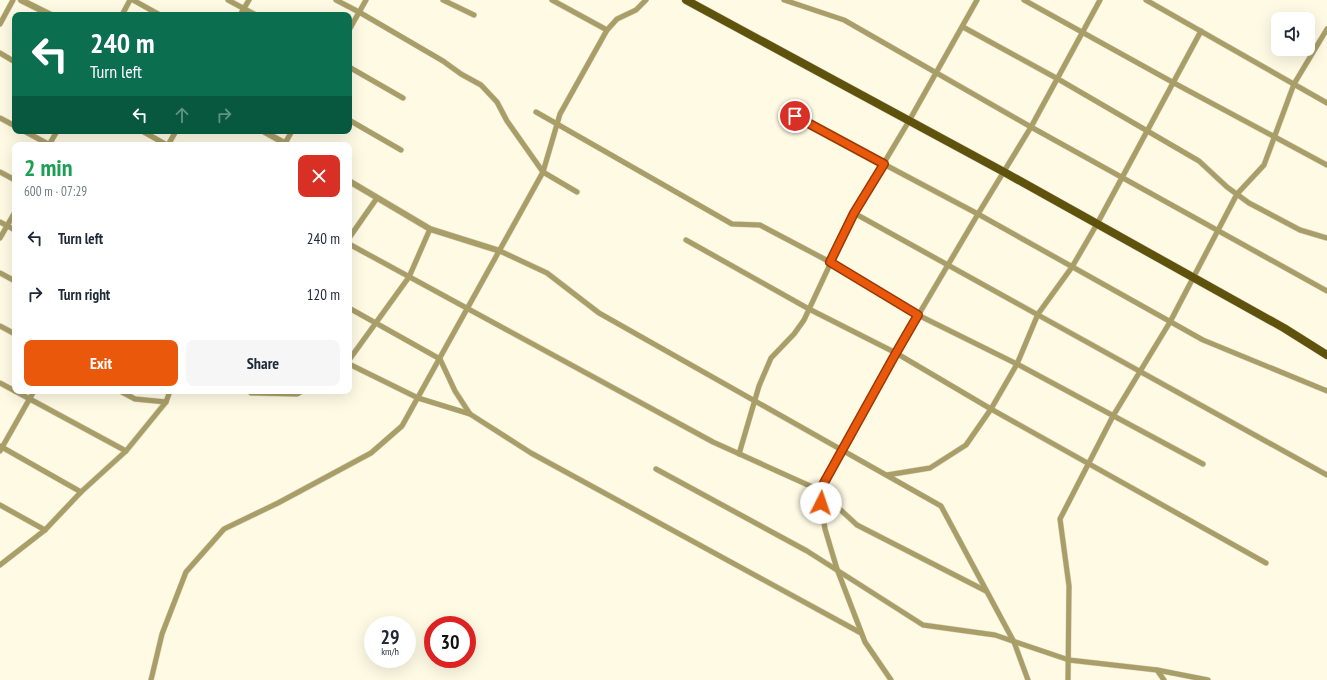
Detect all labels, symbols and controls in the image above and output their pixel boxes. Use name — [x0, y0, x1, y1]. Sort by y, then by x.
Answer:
map controls — [1271, 12, 1315, 56]
button: sound — [1271, 12, 1315, 56]
text: 240 m — [90, 24, 154, 61]
icon: left — [24, 28, 76, 80]
text: Turn left — [90, 60, 142, 83]
pin — [778, 99, 812, 133]
icon: left — [129, 104, 151, 126]
icon: ahead — [171, 104, 193, 126]
icon: right — [213, 104, 235, 126]
icon: arrive — [784, 105, 806, 127]
text: 2 min — [24, 152, 72, 183]
button: close — [298, 155, 340, 197]
text: 600 m · 07:29 — [24, 183, 87, 200]
icon: left — [24, 227, 46, 249]
text: Turn left — [58, 229, 103, 248]
text: 240 m — [307, 229, 340, 248]
icon: right — [24, 283, 46, 305]
text: Turn right — [58, 285, 110, 304]
text: 120 m — [307, 285, 340, 304]
button: Exit — [24, 340, 178, 386]
button: Share — [186, 340, 340, 386]
position arrow — [800, 482, 842, 524]
speed limit sign: 30 — [424, 616, 476, 668]
text: 29 — [380, 624, 400, 650]
text: km/h — [381, 645, 399, 658]

